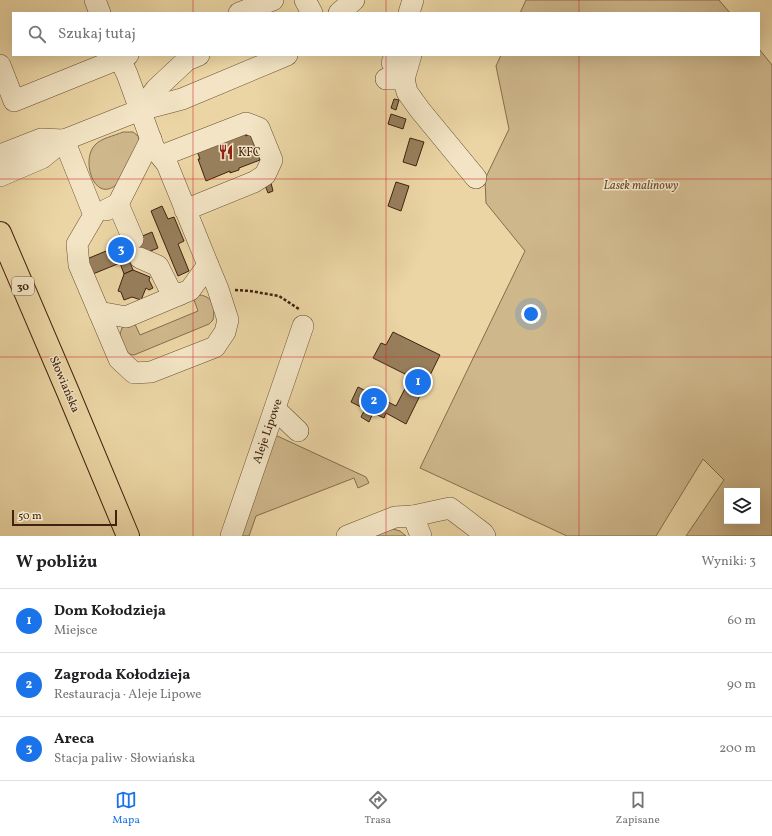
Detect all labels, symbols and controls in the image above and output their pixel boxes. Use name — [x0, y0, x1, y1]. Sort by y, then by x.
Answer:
search box — [12, 12, 760, 56]
icon: search — [26, 23, 48, 45]
text: Szukaj tutaj — [58, 24, 136, 45]
restaurant icon: KFC — [217, 143, 235, 161]
place label: KFC — [238, 145, 261, 161]
park label: Lasek malinowy — [603, 178, 679, 194]
pin: 3 — [108, 235, 134, 265]
road number: 30 — [12, 277, 34, 295]
your location — [521, 304, 541, 324]
street label: Słowiańska — [45, 354, 83, 415]
pin: 1 — [405, 367, 431, 397]
pin: 2 — [361, 386, 387, 416]
street label: Aleje Lipowe — [249, 397, 287, 466]
map controls — [724, 488, 760, 524]
button: layers — [724, 488, 760, 524]
scale bar — [12, 508, 117, 527]
text: 50 m — [18, 509, 42, 524]
text: W pobliżu — [16, 551, 97, 574]
text: Wyniki: 3 — [701, 553, 756, 571]
text: Dom Kołodzieja — [54, 601, 166, 622]
text: 1 — [26, 612, 32, 630]
text: 60 m — [728, 612, 756, 630]
text: Miejsce — [54, 622, 97, 640]
text: Zagroda Kołodzieja — [54, 665, 190, 686]
text: 2 — [26, 676, 32, 694]
text: 90 m — [727, 676, 756, 694]
text: Restauracja · Aleje Lipowe — [54, 686, 202, 704]
text: Areca — [54, 729, 95, 750]
text: 3 — [26, 740, 32, 758]
text: 200 m — [719, 740, 756, 758]
text: Stacja paliw · Słowiańska — [54, 750, 195, 768]
tab: Mapa — [112, 789, 140, 828]
tab: Trasa — [365, 789, 391, 828]
tab: Zapisane — [616, 789, 660, 828]

